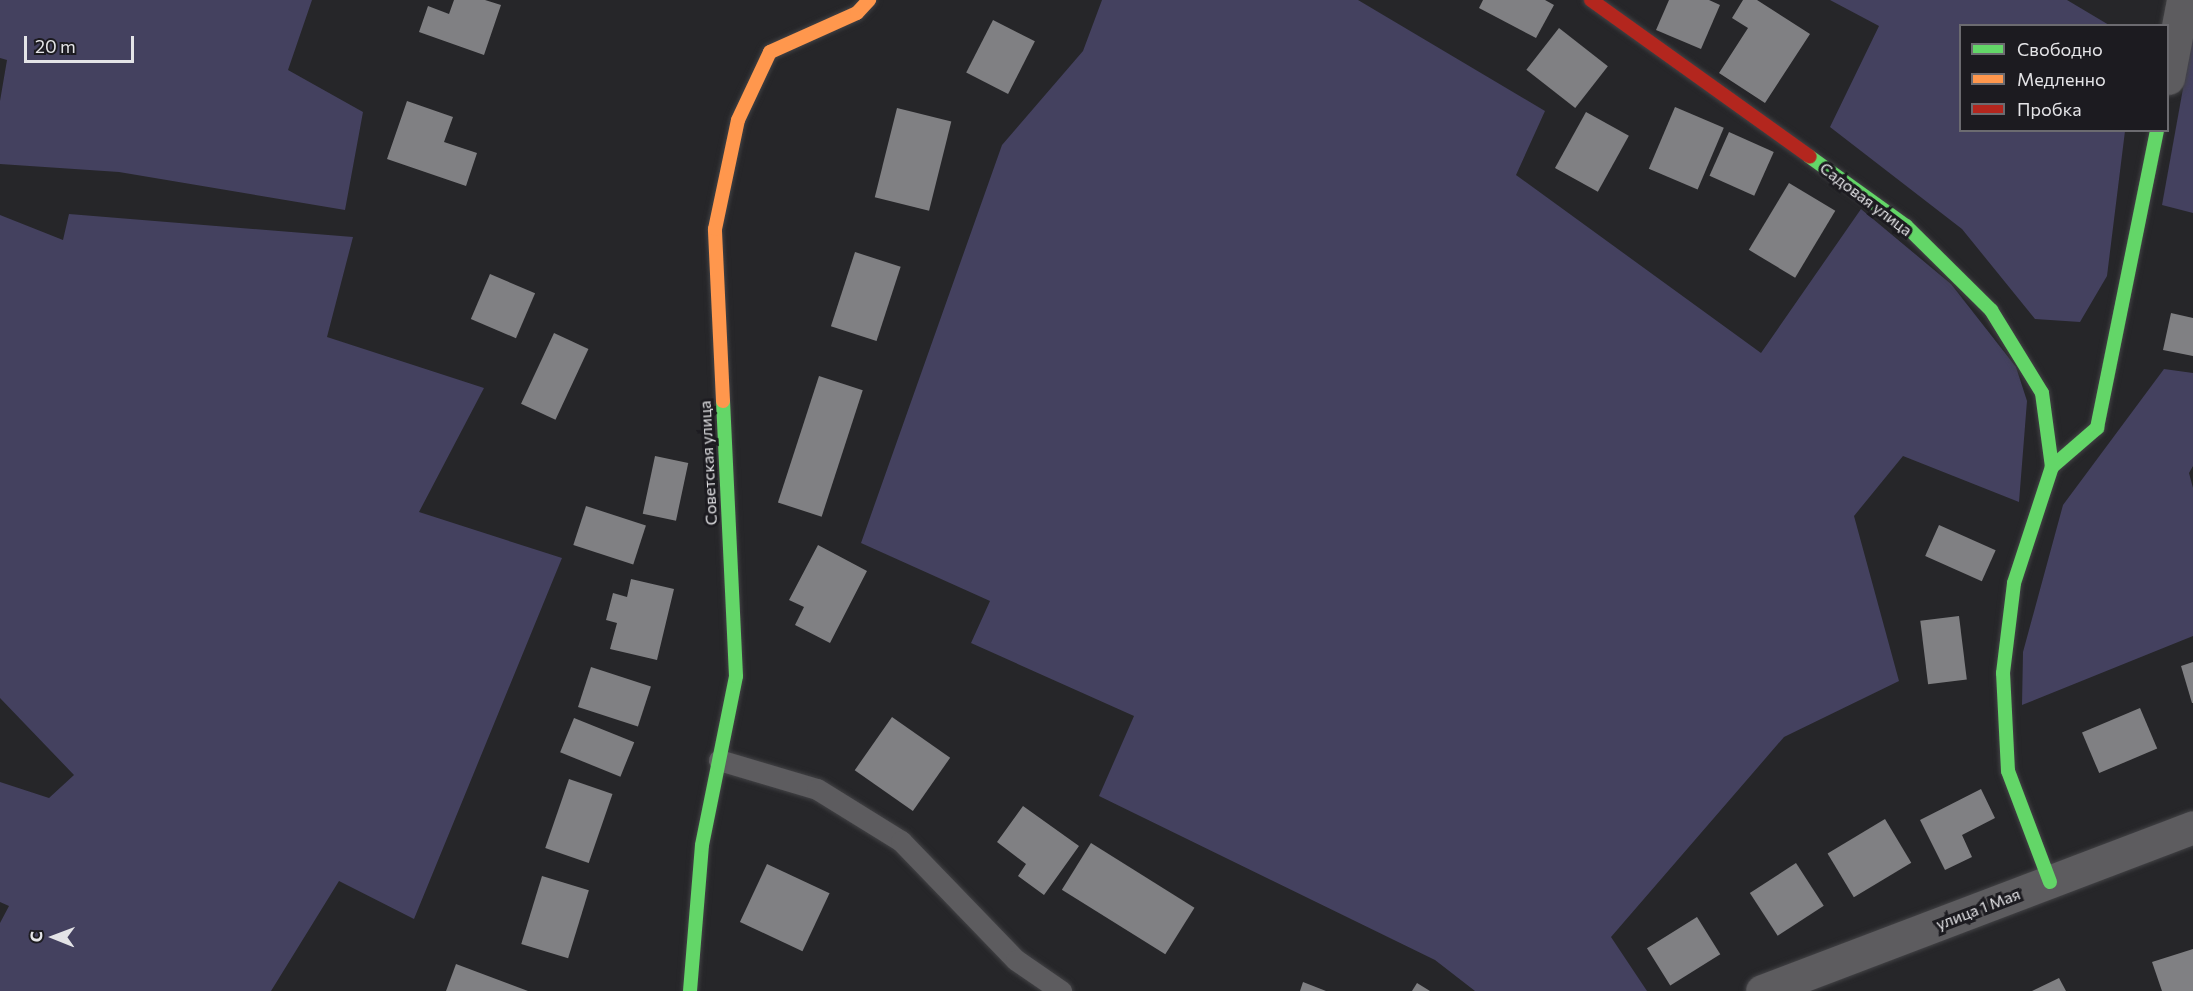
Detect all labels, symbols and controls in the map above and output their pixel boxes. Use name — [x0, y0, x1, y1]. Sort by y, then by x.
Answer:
scale bar — [27, 24, 136, 62]
legend — [1959, 24, 2169, 132]
text: 20 m — [35, 35, 76, 57]
text: Свободно — [2017, 38, 2103, 60]
text: Медленно — [2017, 68, 2106, 90]
text: Пробка — [2017, 98, 2082, 120]
street label: Садовая улица — [1816, 158, 1916, 240]
street label: Советская улица — [695, 400, 721, 526]
street label: улица 1 Мая — [1933, 884, 2023, 934]
north arrow — [24, 907, 84, 967]
text: С — [26, 931, 45, 942]

